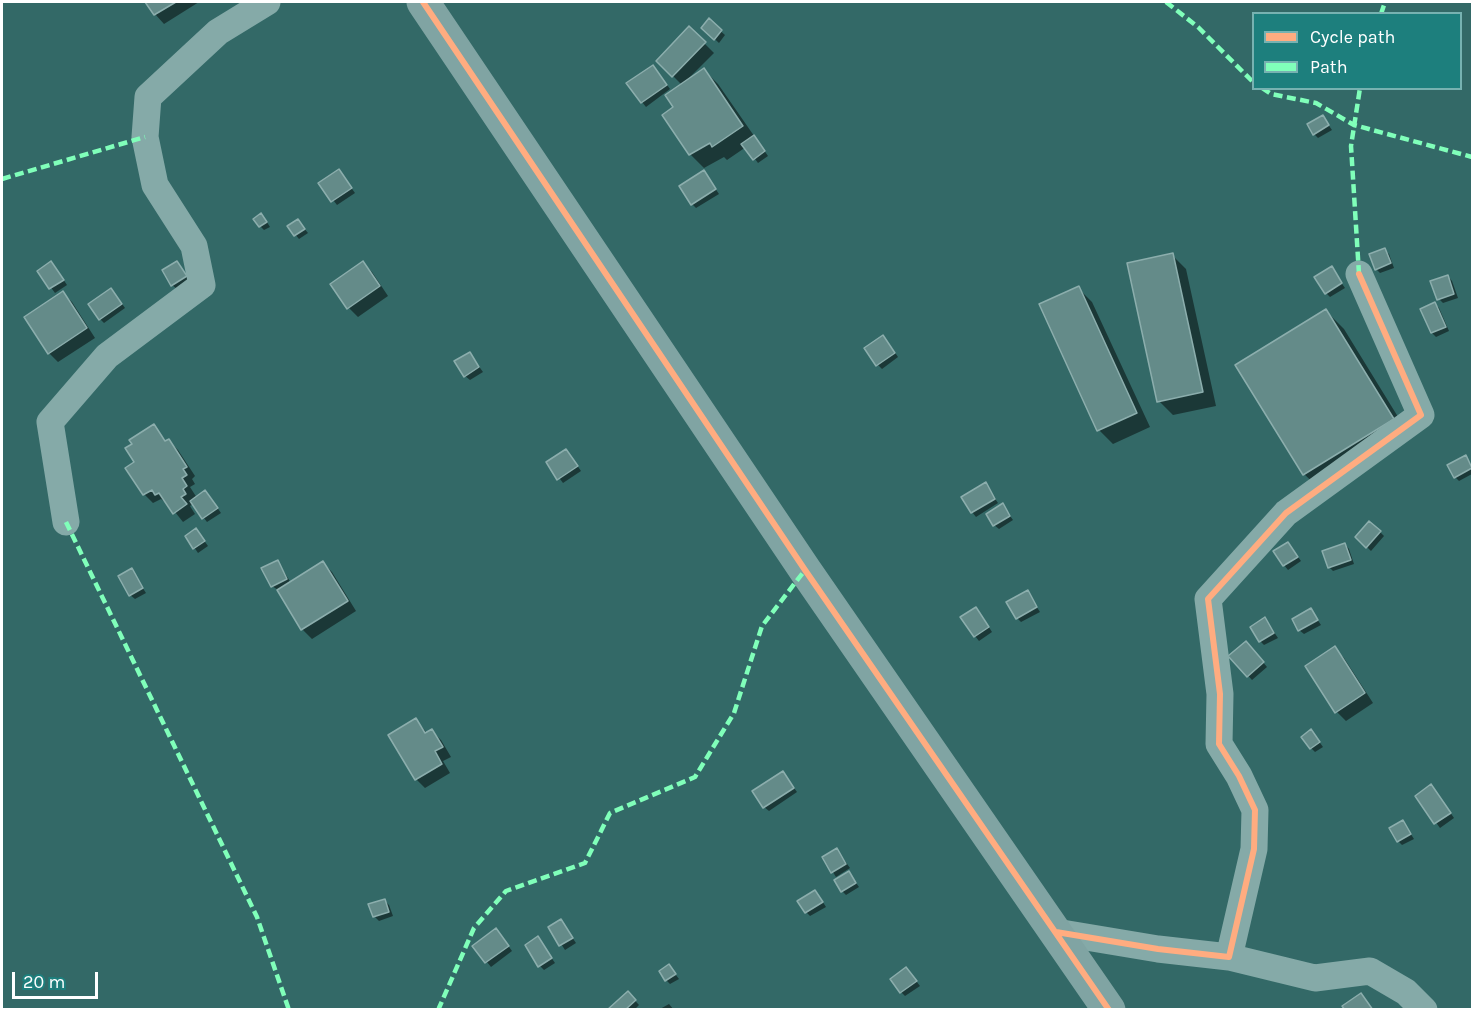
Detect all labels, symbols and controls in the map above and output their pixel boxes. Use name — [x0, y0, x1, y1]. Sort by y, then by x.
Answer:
legend — [1252, 12, 1462, 90]
text: Cycle path — [1310, 26, 1395, 48]
text: Path — [1310, 56, 1348, 78]
scale bar — [15, 960, 100, 998]
text: 20 m — [23, 971, 65, 993]

